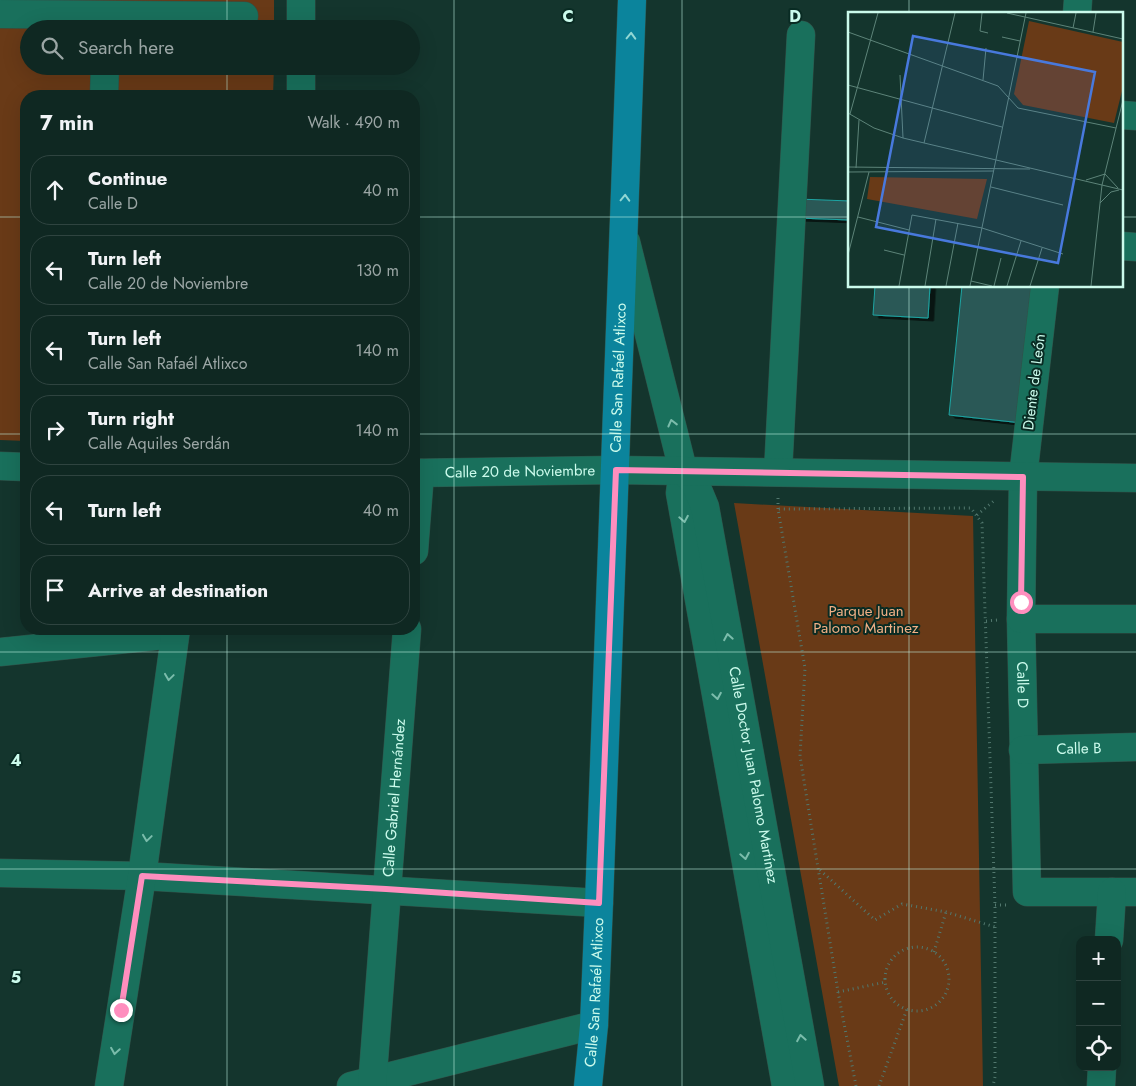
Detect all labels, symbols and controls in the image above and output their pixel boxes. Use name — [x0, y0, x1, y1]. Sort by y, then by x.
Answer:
text: C — [562, 5, 574, 28]
text: D — [789, 5, 801, 28]
inset map — [848, 12, 1124, 288]
search box — [20, 20, 420, 75]
one-way arrow — [625, 31, 636, 39]
icon: search — [38, 34, 66, 62]
text: Search here — [78, 34, 174, 61]
text: 7 min — [40, 108, 94, 138]
text: Walk · 490 m — [308, 111, 400, 134]
text: Continue — [88, 165, 167, 192]
icon: ahead — [41, 176, 69, 204]
text: 40 m — [363, 179, 399, 202]
text: Calle D — [88, 192, 138, 215]
one-way arrow — [620, 194, 631, 202]
text: Turn left — [88, 245, 161, 272]
icon: left — [41, 256, 69, 284]
text: 130 m — [356, 259, 399, 282]
text: Calle 20 de Noviembre — [88, 272, 248, 295]
street label: Calle San Rafaél Atlixco — [604, 303, 632, 453]
text: Turn left — [88, 325, 161, 352]
street label: Diente de León — [1017, 333, 1051, 431]
icon: left — [41, 336, 69, 364]
text: 140 m — [356, 339, 399, 362]
text: Calle San Rafaél Atlixco — [88, 352, 247, 375]
text: Turn right — [88, 405, 174, 432]
icon: right — [41, 416, 69, 444]
text: 140 m — [356, 419, 399, 442]
one-way arrow — [667, 420, 677, 428]
text: Calle Aquiles Serdán — [88, 432, 230, 455]
street label: Calle 20 de Noviembre — [445, 459, 596, 484]
icon: left — [41, 496, 69, 524]
text: Turn left — [88, 497, 161, 524]
text: 40 m — [363, 499, 399, 522]
one-way arrow — [679, 514, 689, 523]
icon: arrive — [41, 576, 69, 604]
text: Arrive at destination — [88, 577, 268, 604]
route start — [1010, 591, 1033, 614]
park label: Parque Juan Palomo Martinez — [813, 600, 919, 639]
one-way arrow — [724, 633, 734, 642]
street label: Calle D — [1011, 661, 1034, 708]
street label: Calle Doctor Juan Palomo Martínez — [723, 665, 784, 885]
one-way arrow — [165, 673, 175, 681]
one-way arrow — [711, 691, 721, 700]
street label: Calle Gabriel Hernández — [377, 718, 411, 878]
street label: Calle B — [1056, 737, 1102, 760]
text: 4 — [10, 749, 22, 772]
one-way arrow — [142, 834, 153, 842]
one-way arrow — [740, 851, 750, 860]
street label: Calle San Rafaél Atlixco — [579, 917, 609, 1068]
map controls — [1076, 936, 1121, 1071]
button: + — [1076, 936, 1121, 981]
text: 5 — [11, 966, 21, 989]
button: − — [1076, 981, 1121, 1026]
route end — [110, 999, 133, 1022]
button: locate — [1076, 1026, 1121, 1071]
one-way arrow — [797, 1034, 807, 1042]
one-way arrow — [110, 1047, 121, 1055]

